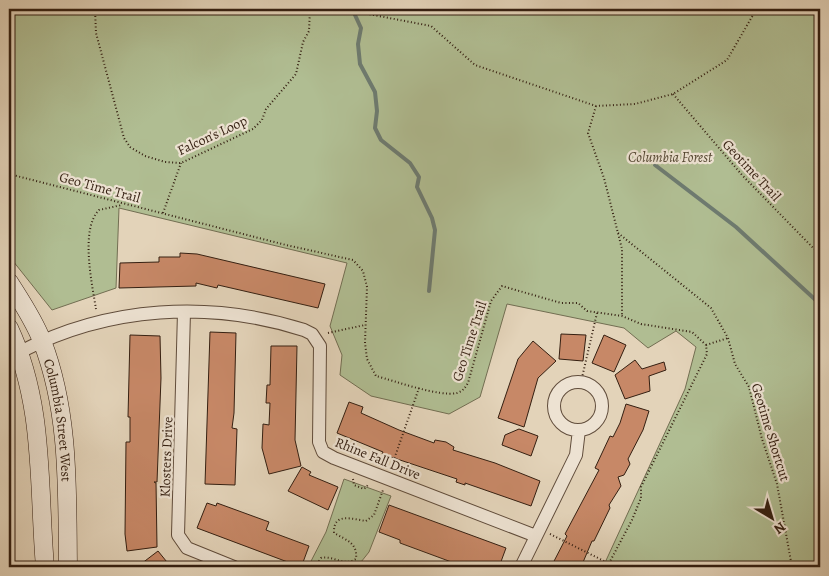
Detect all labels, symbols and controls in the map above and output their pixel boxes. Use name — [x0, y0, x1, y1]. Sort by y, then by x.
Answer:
street label: Falcon's Loop — [174, 111, 250, 160]
street label: Geotime Trail — [718, 135, 786, 206]
park label: Columbia Forest — [628, 148, 713, 167]
street label: Geo Time Trail — [57, 168, 143, 208]
street label: Geo Time Trail — [448, 298, 492, 384]
street label: Columbia Street West — [39, 356, 76, 482]
street label: Geotime Shortcut — [747, 381, 795, 484]
street label: Klosters Drive — [156, 416, 177, 498]
street label: Rhine Fall Drive — [332, 433, 423, 484]
north arrow — [746, 494, 796, 544]
text: N — [770, 517, 790, 538]

